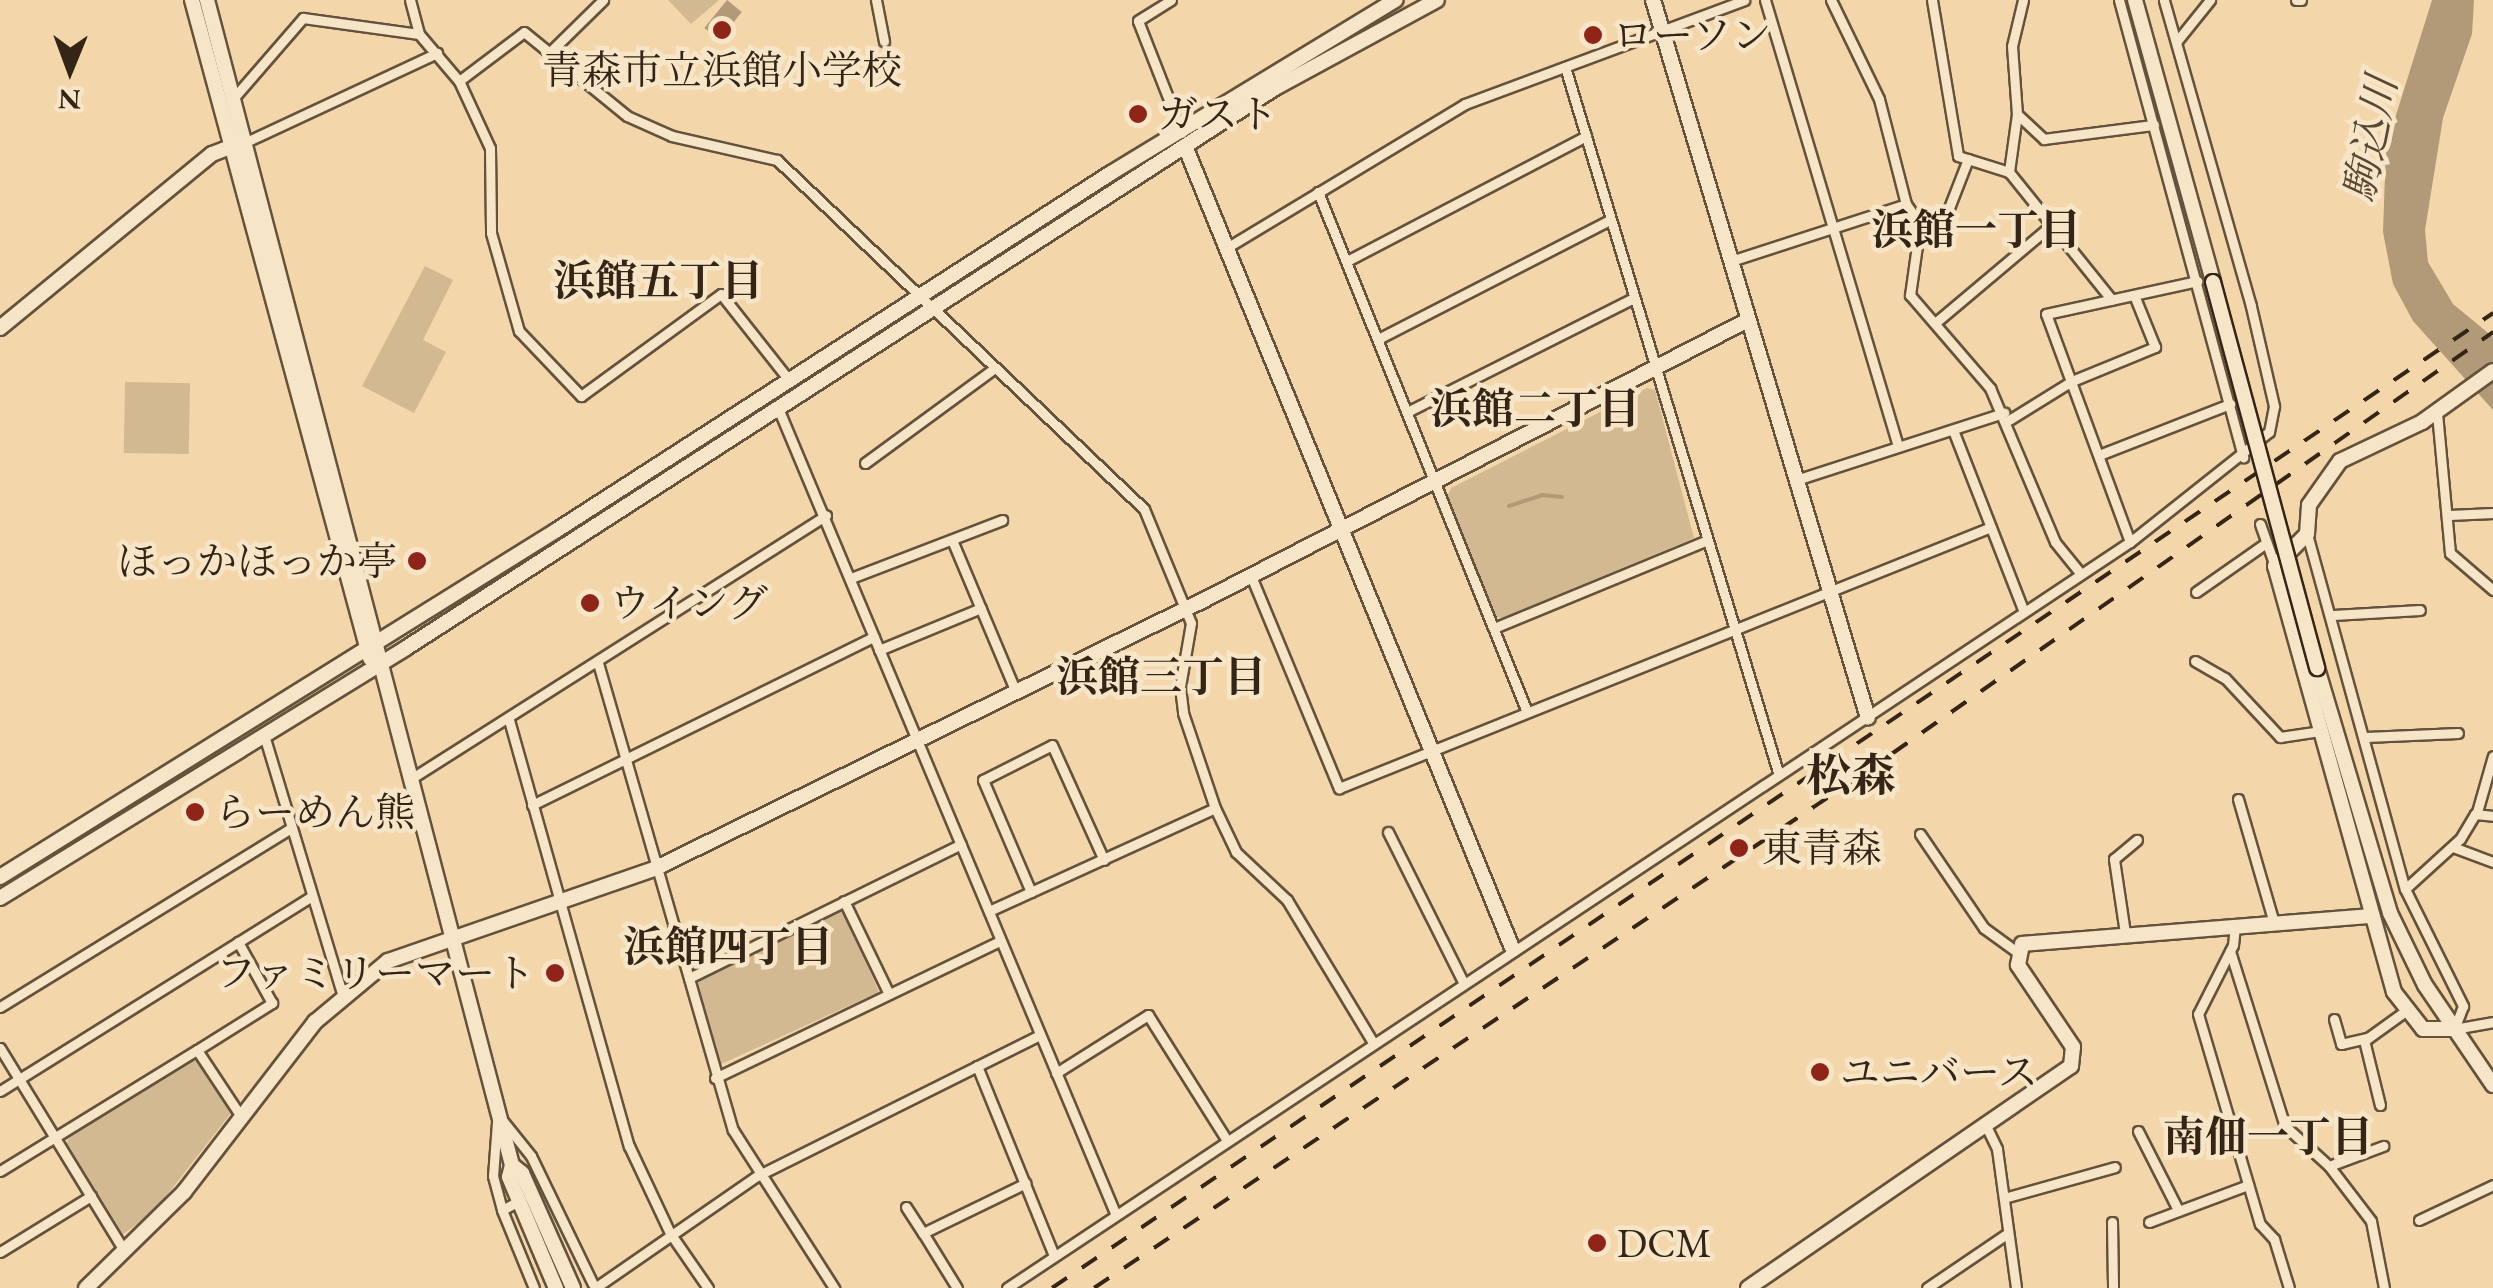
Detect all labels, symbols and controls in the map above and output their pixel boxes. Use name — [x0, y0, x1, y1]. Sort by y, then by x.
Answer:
place label: ローソン — [1613, 11, 1773, 59]
marker: 青森市立浜館小学校 — [711, 19, 733, 41]
north arrow — [20, 20, 120, 120]
marker: ローソン — [1582, 24, 1604, 46]
place label: 青森市立浜館小学校 — [542, 46, 902, 94]
water label: 駒込川 — [2334, 72, 2408, 206]
text: N — [58, 82, 81, 118]
place label: ガスト — [1158, 90, 1278, 138]
marker: ガスト — [1127, 103, 1149, 125]
district label: 浜館一丁目 — [1871, 205, 2081, 255]
district label: 浜館五丁目 — [553, 256, 763, 306]
district label: 浜館二丁目 — [1430, 384, 1640, 434]
place label: ほっかほっか亭 — [117, 537, 397, 585]
marker: ほっかほっか亭 — [406, 550, 428, 572]
place label: ウイング — [610, 579, 770, 627]
marker: ウイング — [579, 592, 601, 614]
district label: 浜館三丁目 — [1056, 652, 1266, 702]
district label: 松森 — [1806, 749, 1896, 803]
place label: らーめん熊 — [215, 788, 415, 836]
marker: らーめん熊 — [184, 801, 206, 823]
place label: 東青森 — [1762, 824, 1882, 872]
marker: 東青森 — [1726, 835, 1752, 861]
district label: 浜館四丁目 — [623, 922, 833, 972]
place label: ファミリーマート — [215, 949, 535, 997]
marker: ファミリーマート — [544, 962, 566, 984]
place label: ユニバース — [1840, 1048, 2040, 1096]
marker: ユニバース — [1809, 1061, 1831, 1083]
district label: 南佃一丁目 — [2163, 1112, 2373, 1162]
place label: DCM — [1617, 1219, 1712, 1267]
marker: DCM — [1586, 1232, 1608, 1254]

